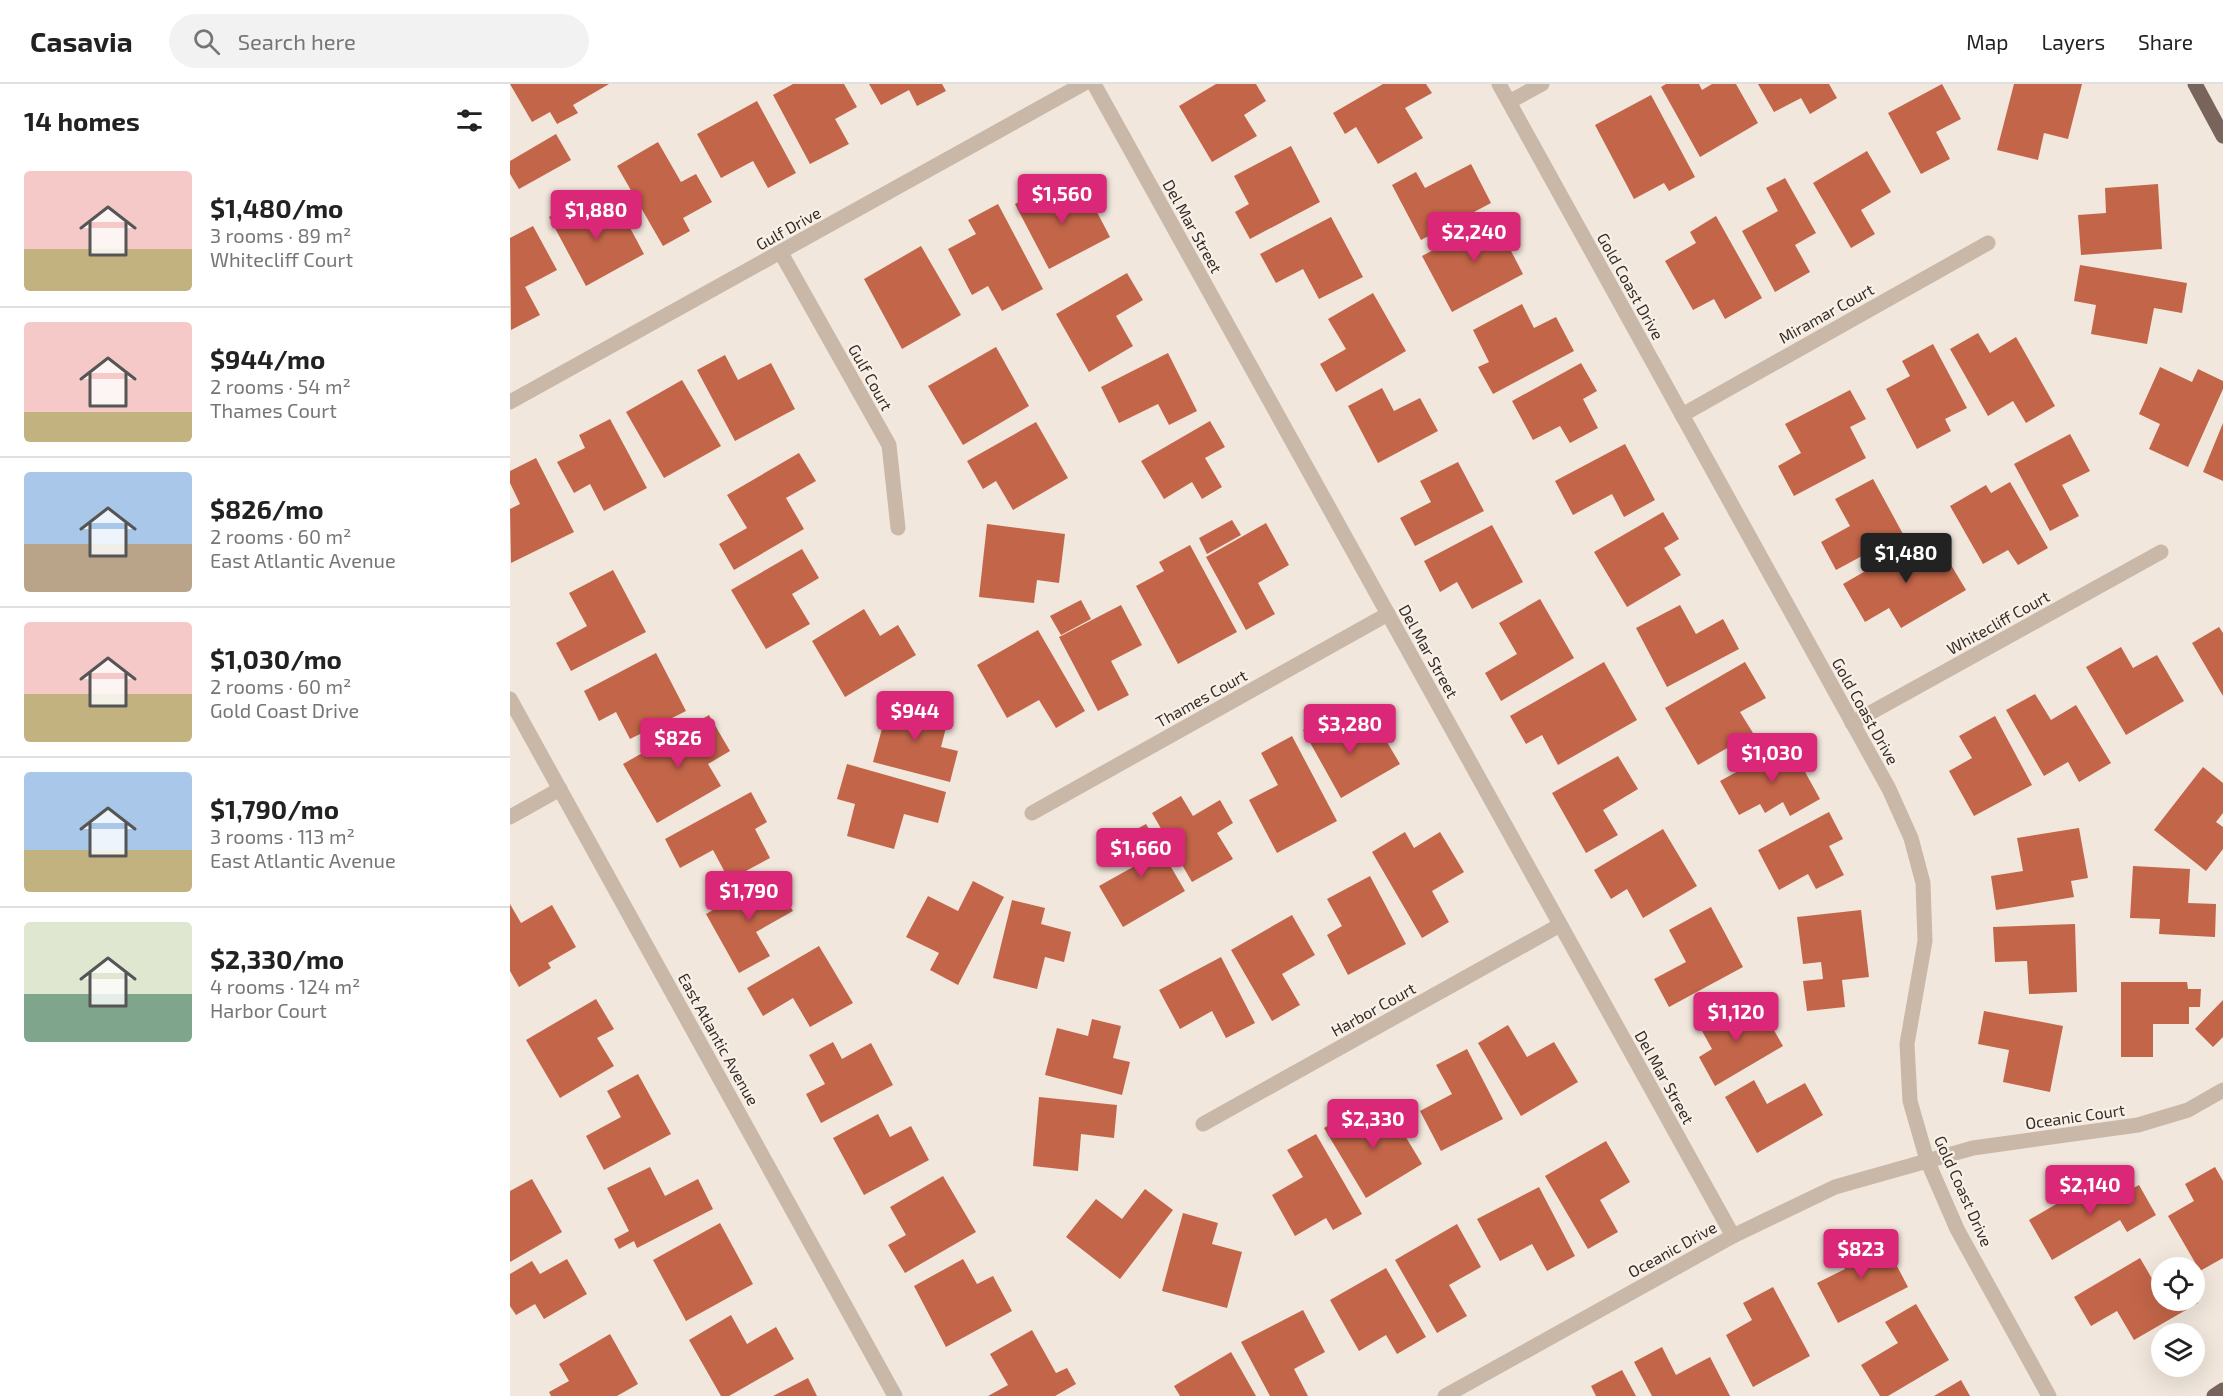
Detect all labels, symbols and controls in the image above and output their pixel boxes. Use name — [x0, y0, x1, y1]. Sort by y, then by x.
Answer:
search box — [169, 14, 589, 68]
text: Casavia — [30, 24, 133, 58]
icon: search — [190, 25, 223, 58]
text: Search here — [238, 28, 356, 54]
text: Map — [1966, 29, 2008, 54]
text: Layers — [2041, 29, 2105, 54]
text: Share — [2138, 29, 2193, 54]
icon: filters — [453, 104, 486, 137]
text: 14 homes — [24, 105, 140, 136]
pin: $1,560 — [1013, 174, 1111, 225]
street label: Del Mar Street — [1159, 176, 1227, 276]
text: $1,560 — [1032, 181, 1092, 205]
pin: $1,880 — [547, 190, 645, 241]
text: $1,480/mo — [210, 192, 343, 223]
icon: home — [72, 195, 144, 267]
text: $1,880 — [565, 197, 627, 221]
street label: Gulf Drive — [752, 202, 824, 254]
pin: $2,240 — [1425, 212, 1523, 263]
text: $2,240 — [1441, 219, 1507, 243]
text: 3 rooms · 89 m² — [210, 223, 351, 247]
street label: Gold Coast Drive — [1594, 229, 1668, 343]
text: Whitecliff Court — [210, 247, 353, 271]
street label: Miramar Court — [1775, 279, 1877, 347]
street label: Gulf Court — [845, 340, 897, 414]
text: $944/mo — [210, 343, 325, 374]
icon: home — [72, 346, 144, 418]
text: 2 rooms · 54 m² — [210, 374, 351, 398]
text: Thames Court — [210, 398, 337, 422]
text: $826/mo — [210, 493, 324, 524]
icon: home — [72, 496, 144, 568]
text: 2 rooms · 60 m² — [210, 524, 351, 548]
pin: $1,480 — [1857, 533, 1955, 584]
text: $1,480 — [1875, 540, 1937, 564]
text: East Atlantic Avenue — [210, 548, 396, 572]
street label: Whitecliff Court — [1943, 586, 2053, 658]
street label: Del Mar Street — [1395, 601, 1463, 701]
text: $1,030/mo — [210, 643, 342, 674]
icon: home — [72, 646, 144, 718]
street label: Gold Coast Drive — [1829, 654, 1903, 768]
street label: Thames Court — [1152, 665, 1250, 731]
text: 2 rooms · 60 m² — [210, 674, 351, 698]
pin: $944 — [879, 691, 951, 742]
text: Gold Coast Drive — [210, 698, 359, 722]
text: $944 — [891, 698, 939, 722]
pin: $3,280 — [1301, 704, 1399, 755]
text: $3,280 — [1318, 711, 1382, 735]
pin: $826 — [642, 718, 714, 769]
text: $826 — [654, 725, 702, 749]
pin: $1,030 — [1723, 733, 1821, 784]
text: $1,030 — [1741, 740, 1803, 764]
text: $1,790/mo — [210, 793, 339, 824]
icon: home — [72, 796, 144, 868]
text: 3 rooms · 113 m² — [210, 824, 355, 848]
pin: $1,660 — [1092, 828, 1190, 879]
text: $1,660 — [1110, 835, 1172, 859]
text: East Atlantic Avenue — [210, 848, 396, 872]
pin: $1,790 — [700, 871, 798, 922]
text: $1,790 — [719, 878, 779, 902]
text: $2,330/mo — [210, 943, 344, 974]
icon: home — [72, 946, 144, 1018]
street label: East Atlantic Avenue — [675, 969, 763, 1109]
text: 4 rooms · 124 m² — [210, 974, 360, 998]
street label: Harbor Court — [1327, 978, 1419, 1040]
pin: $1,120 — [1687, 992, 1785, 1043]
text: Harbor Court — [210, 998, 327, 1022]
text: $1,120 — [1707, 999, 1765, 1023]
street label: Del Mar Street — [1631, 1027, 1699, 1127]
pin: $2,330 — [1324, 1099, 1422, 1150]
street label: Oceanic Court — [2024, 1100, 2126, 1132]
text: $2,330 — [1341, 1106, 1405, 1130]
street label: Gold Coast Drive — [1931, 1133, 1997, 1249]
pin: $2,140 — [2041, 1165, 2139, 1216]
text: $2,140 — [2059, 1172, 2121, 1196]
street label: Oceanic Drive — [1624, 1217, 1720, 1281]
pin: $823 — [1825, 1229, 1897, 1280]
text: $823 — [1837, 1236, 1885, 1260]
map controls — [2151, 1257, 2205, 1377]
button: locate — [2151, 1257, 2205, 1311]
button: layers — [2151, 1323, 2205, 1377]

